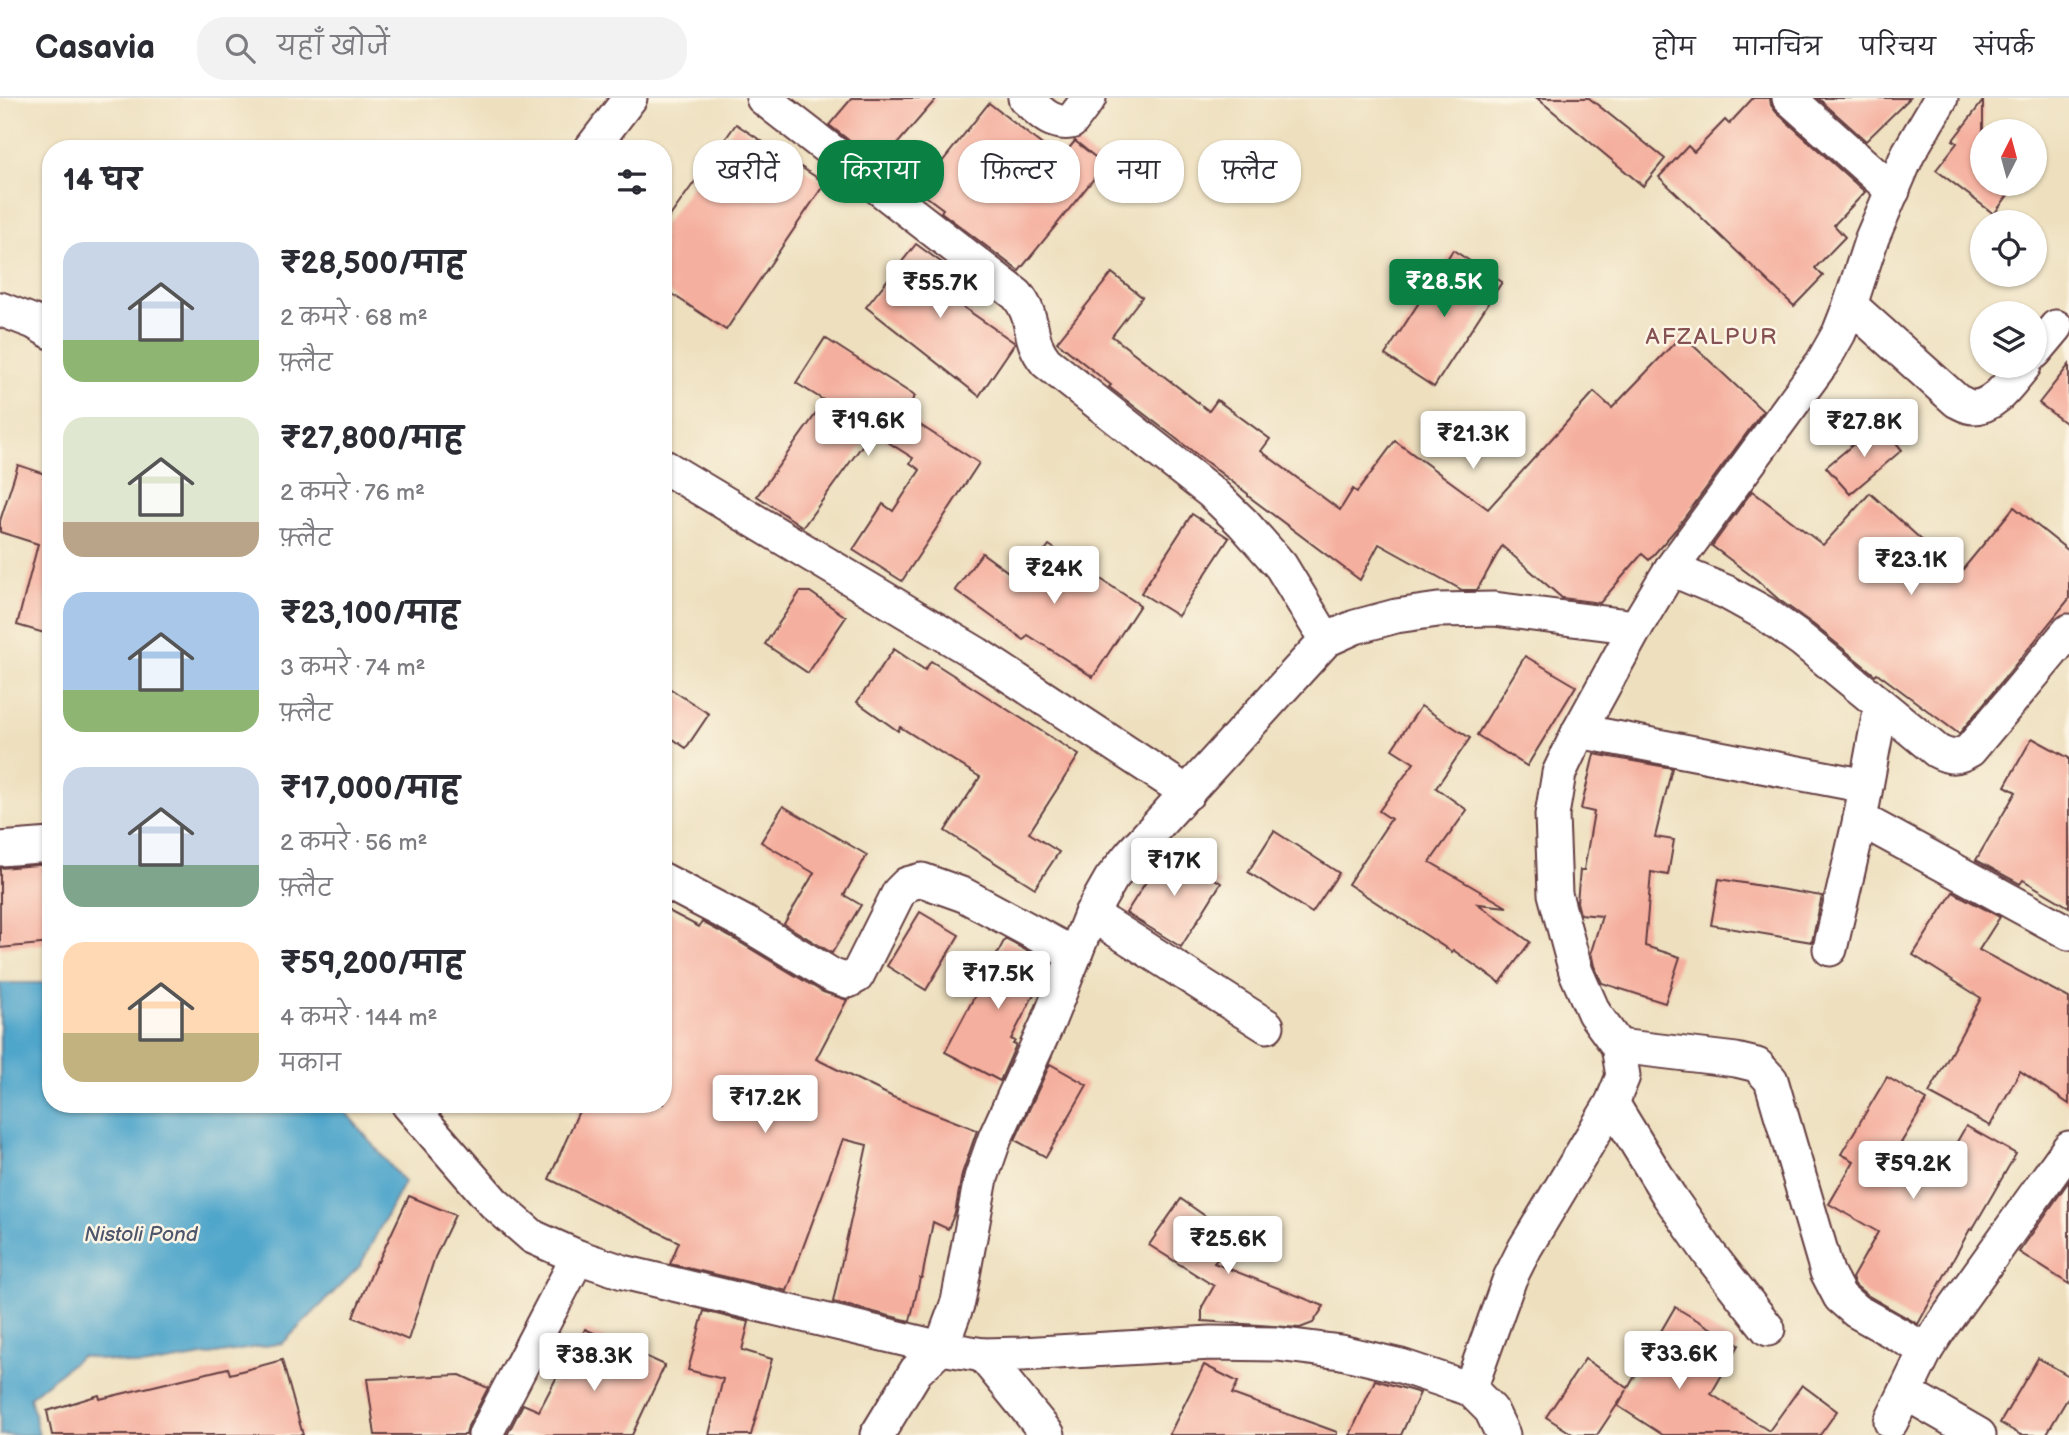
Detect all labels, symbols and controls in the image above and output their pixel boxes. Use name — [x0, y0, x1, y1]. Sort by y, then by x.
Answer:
search box — [197, 17, 687, 80]
text: Casavia — [35, 28, 155, 68]
icon: search — [221, 29, 259, 67]
text: यहाँ खोजें — [277, 32, 389, 63]
text: होम — [1653, 33, 1696, 62]
text: मानचित्र — [1734, 33, 1822, 62]
text: परिचय — [1860, 33, 1936, 62]
text: संपर्क — [1974, 33, 2034, 62]
north arrow — [1970, 119, 2048, 196]
map controls — [1970, 119, 2047, 378]
chip: खरीदें — [693, 140, 803, 203]
chip: किराया — [817, 140, 944, 203]
chip: फ़िल्टर — [958, 140, 1080, 203]
chip: नया — [1094, 140, 1184, 203]
chip: फ़्लैट — [1198, 140, 1301, 203]
text: 14 घर — [63, 163, 141, 199]
icon: filters — [613, 163, 651, 201]
button: locate — [1970, 210, 2047, 287]
text: ₹28,500/माह — [280, 246, 465, 282]
pin: ₹55.7K — [883, 260, 997, 320]
pin: ₹28.5K — [1387, 260, 1501, 319]
text: ₹28.5K — [1405, 268, 1483, 296]
text: ₹55.7K — [902, 269, 978, 297]
icon: home — [119, 270, 203, 354]
button: layers — [1970, 301, 2047, 378]
text: 2 कमरे · 68 m² — [280, 304, 428, 332]
district label: AFZALPUR — [1646, 323, 1778, 351]
text: फ़्लैट — [280, 350, 332, 378]
pin: ₹19.6K — [811, 398, 925, 458]
pin: ₹27.8K — [1807, 400, 1921, 459]
text: ₹19.6K — [831, 407, 905, 435]
text: ₹27.8K — [1826, 408, 1902, 436]
pin: ₹21.3K — [1416, 412, 1530, 471]
text: ₹21.3K — [1437, 420, 1509, 448]
text: ₹27,800/माह — [280, 421, 463, 457]
icon: home — [119, 445, 203, 529]
text: 2 कमरे · 76 m² — [280, 479, 425, 507]
text: फ़्लैट — [280, 525, 332, 553]
pin: ₹23.1K — [1854, 538, 1968, 597]
pin: ₹24K — [1013, 546, 1095, 606]
text: ₹23.1K — [1875, 546, 1947, 574]
text: ₹24K — [1025, 555, 1083, 583]
text: ₹23,100/माह — [280, 596, 459, 632]
icon: home — [119, 620, 203, 704]
text: 3 कमरे · 74 m² — [280, 654, 425, 682]
text: फ़्लैट — [280, 700, 332, 728]
text: ₹17,000/माह — [280, 771, 460, 807]
icon: home — [119, 795, 203, 879]
text: 2 कमरे · 56 m² — [280, 829, 427, 857]
pin: ₹17K — [1133, 838, 1215, 898]
text: ₹17K — [1147, 847, 1201, 875]
text: फ़्लैट — [280, 875, 332, 903]
text: ₹59,200/माह — [280, 946, 464, 982]
pin: ₹17.5K — [941, 951, 1055, 1011]
text: ₹17.5K — [962, 960, 1034, 988]
icon: home — [119, 970, 203, 1054]
text: 4 कमरे · 144 m² — [280, 1004, 438, 1032]
text: मकान — [280, 1050, 341, 1078]
pin: ₹17.2K — [708, 1076, 822, 1135]
text: ₹17.2K — [729, 1084, 801, 1112]
pin: ₹59.2K — [1856, 1142, 1970, 1201]
text: ₹59.2K — [1874, 1150, 1952, 1178]
pin: ₹25.6K — [1171, 1216, 1285, 1276]
water label: Nistoli Pond — [84, 1222, 199, 1247]
text: ₹25.6K — [1189, 1225, 1267, 1253]
pin: ₹33.6K — [1622, 1332, 1736, 1391]
pin: ₹38.3K — [537, 1334, 651, 1393]
text: ₹33.6K — [1640, 1340, 1718, 1368]
text: ₹38.3K — [555, 1342, 633, 1370]

